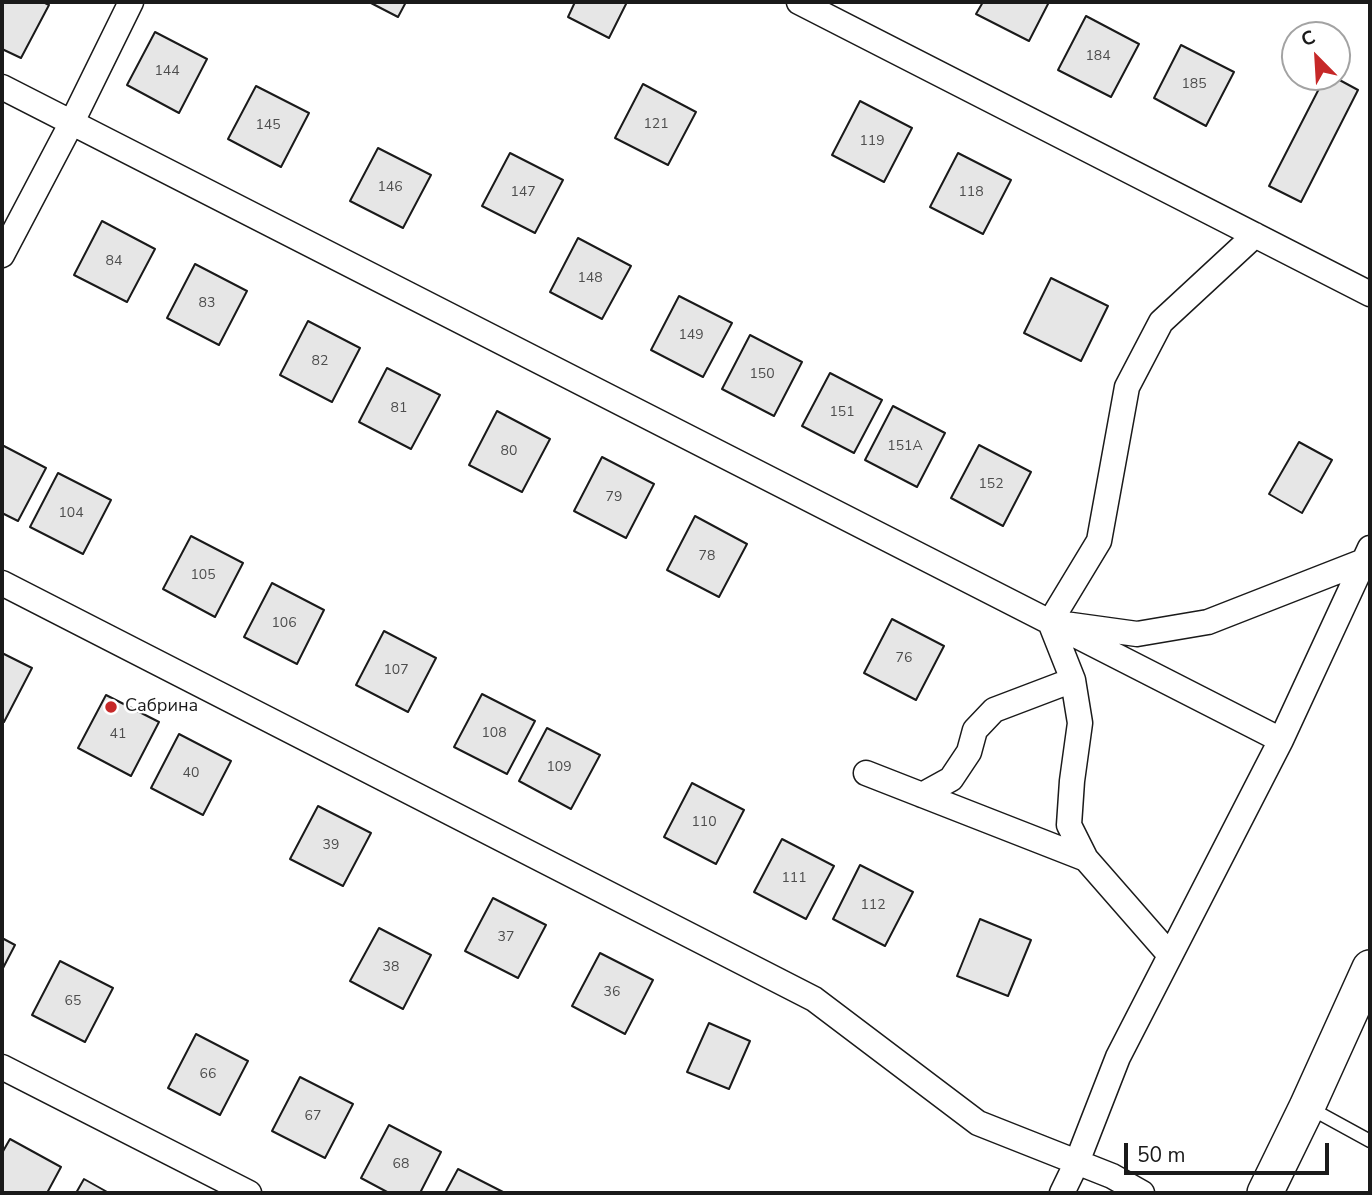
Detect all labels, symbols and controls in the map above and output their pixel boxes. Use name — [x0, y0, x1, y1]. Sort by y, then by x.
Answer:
north arrow — [1281, 21, 1351, 91]
text: С — [1297, 24, 1319, 53]
house number: 184 — [1085, 49, 1111, 65]
house number: 144 — [154, 64, 180, 80]
house number: 185 — [1181, 77, 1207, 93]
house number: 121 — [643, 117, 669, 133]
house number: 145 — [255, 118, 281, 134]
house number: 119 — [859, 134, 885, 150]
house number: 146 — [377, 180, 403, 196]
house number: 147 — [510, 185, 536, 201]
house number: 118 — [958, 185, 984, 201]
house number: 84 — [106, 254, 122, 270]
house number: 148 — [577, 271, 603, 287]
house number: 83 — [199, 296, 215, 312]
house number: 149 — [678, 328, 704, 344]
house number: 82 — [312, 354, 328, 370]
house number: 150 — [749, 367, 775, 383]
house number: 81 — [391, 401, 407, 417]
house number: 151 — [829, 405, 855, 421]
house number: 151А — [887, 439, 923, 455]
house number: 80 — [501, 444, 517, 460]
house number: 152 — [978, 477, 1004, 493]
house number: 79 — [606, 490, 622, 506]
house number: 104 — [58, 506, 84, 522]
house number: 78 — [699, 549, 715, 565]
house number: 105 — [190, 568, 216, 584]
house number: 106 — [271, 616, 297, 632]
house number: 76 — [896, 651, 912, 667]
house number: 107 — [383, 663, 409, 679]
place label: Сабрина — [125, 696, 198, 718]
marker: Сабрина — [103, 699, 119, 715]
house number: 108 — [481, 726, 507, 742]
house number: 41 — [110, 727, 126, 743]
house number: 109 — [546, 760, 572, 776]
house number: 40 — [183, 766, 199, 782]
house number: 110 — [691, 815, 717, 831]
house number: 39 — [323, 838, 339, 854]
house number: 111 — [781, 871, 807, 887]
house number: 112 — [860, 898, 886, 914]
house number: 37 — [498, 930, 514, 946]
house number: 38 — [383, 960, 399, 976]
house number: 36 — [604, 985, 620, 1001]
house number: 65 — [65, 994, 81, 1010]
house number: 66 — [200, 1067, 216, 1083]
house number: 67 — [305, 1109, 321, 1125]
scale bar — [1127, 1128, 1332, 1172]
text: 50 m — [1137, 1141, 1186, 1169]
house number: 68 — [393, 1157, 409, 1173]

